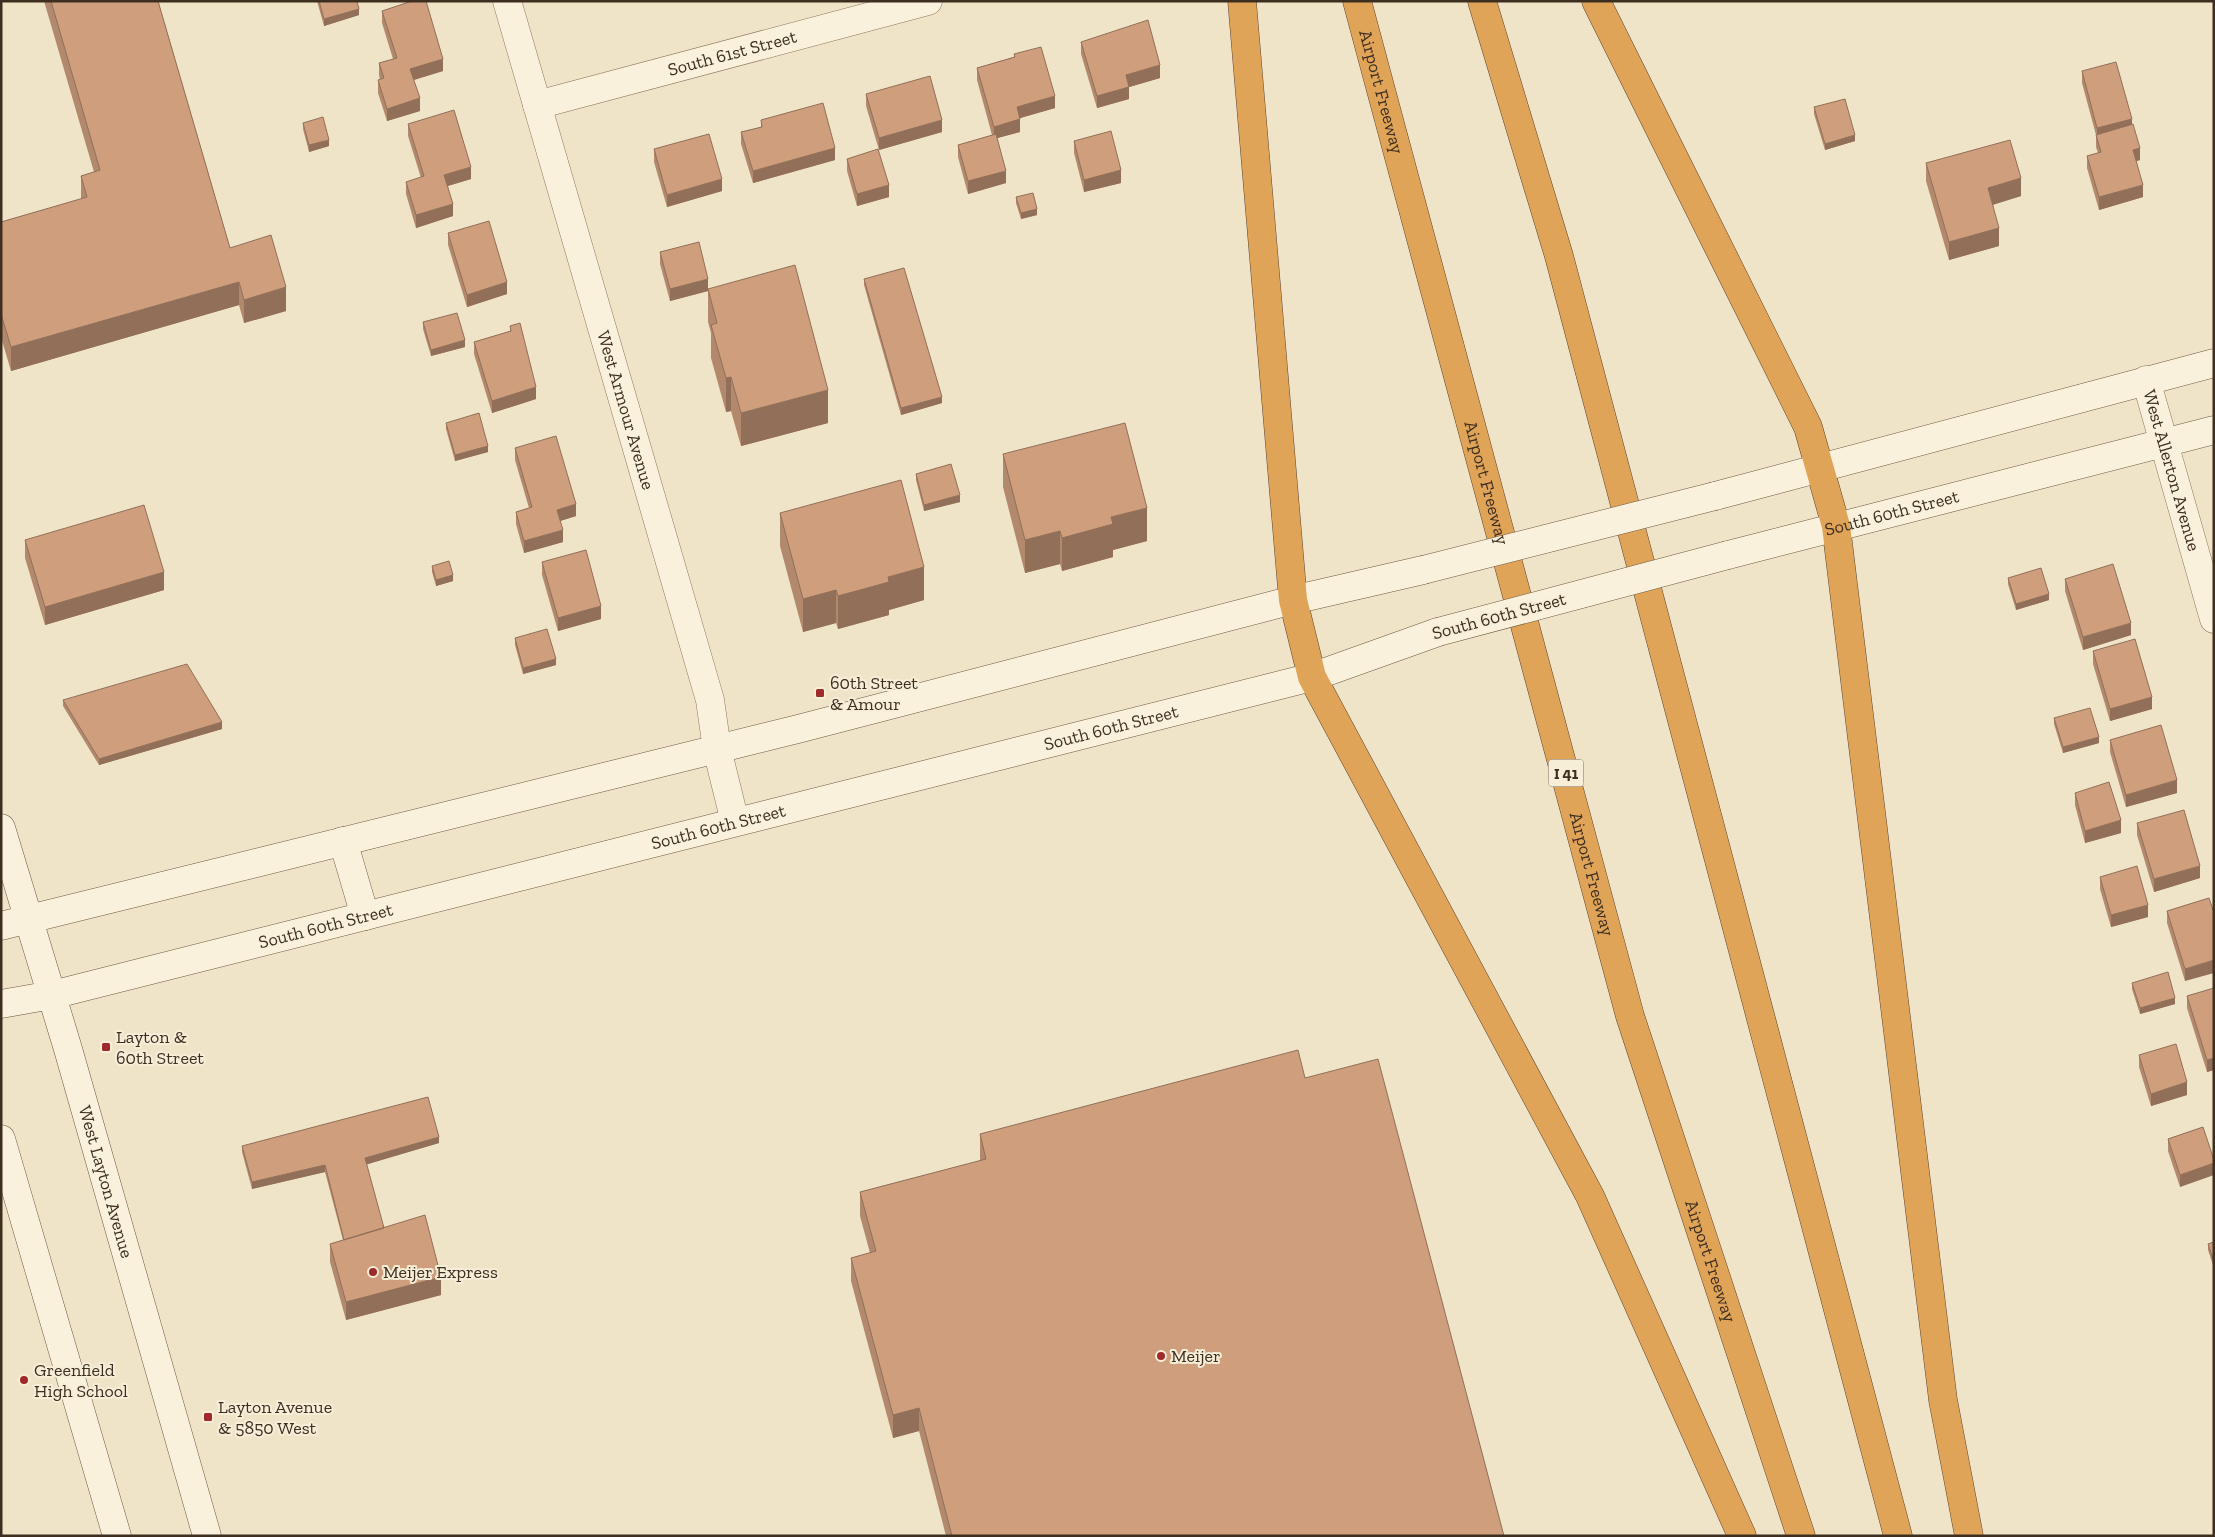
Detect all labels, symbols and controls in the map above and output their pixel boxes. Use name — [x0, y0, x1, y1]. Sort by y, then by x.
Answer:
street label: South 61st Street — [665, 25, 799, 81]
street label: Airport Freeway — [1354, 27, 1409, 157]
street label: West Armour Avenue — [592, 328, 659, 492]
street label: West Allerton Avenue — [2138, 387, 2205, 554]
street label: Airport Freeway — [1459, 418, 1514, 548]
street label: South 60th Street — [1822, 485, 1961, 541]
street label: South 60th Street — [1430, 587, 1569, 644]
place label: 60th Street & Amour — [830, 672, 918, 715]
marker: 60th Street & Amour — [814, 687, 826, 699]
street label: South 60th Street — [1042, 700, 1181, 755]
road number: I 41 — [1548, 760, 1584, 786]
street label: South 60th Street — [649, 799, 788, 854]
street label: Airport Freeway — [1565, 810, 1619, 939]
street label: South 60th Street — [256, 898, 395, 953]
place label: Layton & 60th Street — [116, 1026, 204, 1069]
marker: Layton & 60th Street — [100, 1041, 112, 1053]
street label: West Layton Avenue — [74, 1103, 138, 1260]
street label: Airport Freeway — [1680, 1197, 1741, 1326]
place label: Meijer Express — [383, 1261, 498, 1283]
marker: Meijer Express — [367, 1266, 379, 1278]
place label: Meijer — [1171, 1345, 1221, 1367]
marker: Meijer — [1155, 1350, 1167, 1362]
place label: Greenfield High School — [34, 1359, 128, 1402]
marker: Greenfield High School — [18, 1374, 30, 1386]
place label: Layton Avenue & 5850 West — [218, 1396, 332, 1439]
marker: Layton Avenue & 5850 West — [202, 1411, 214, 1423]

